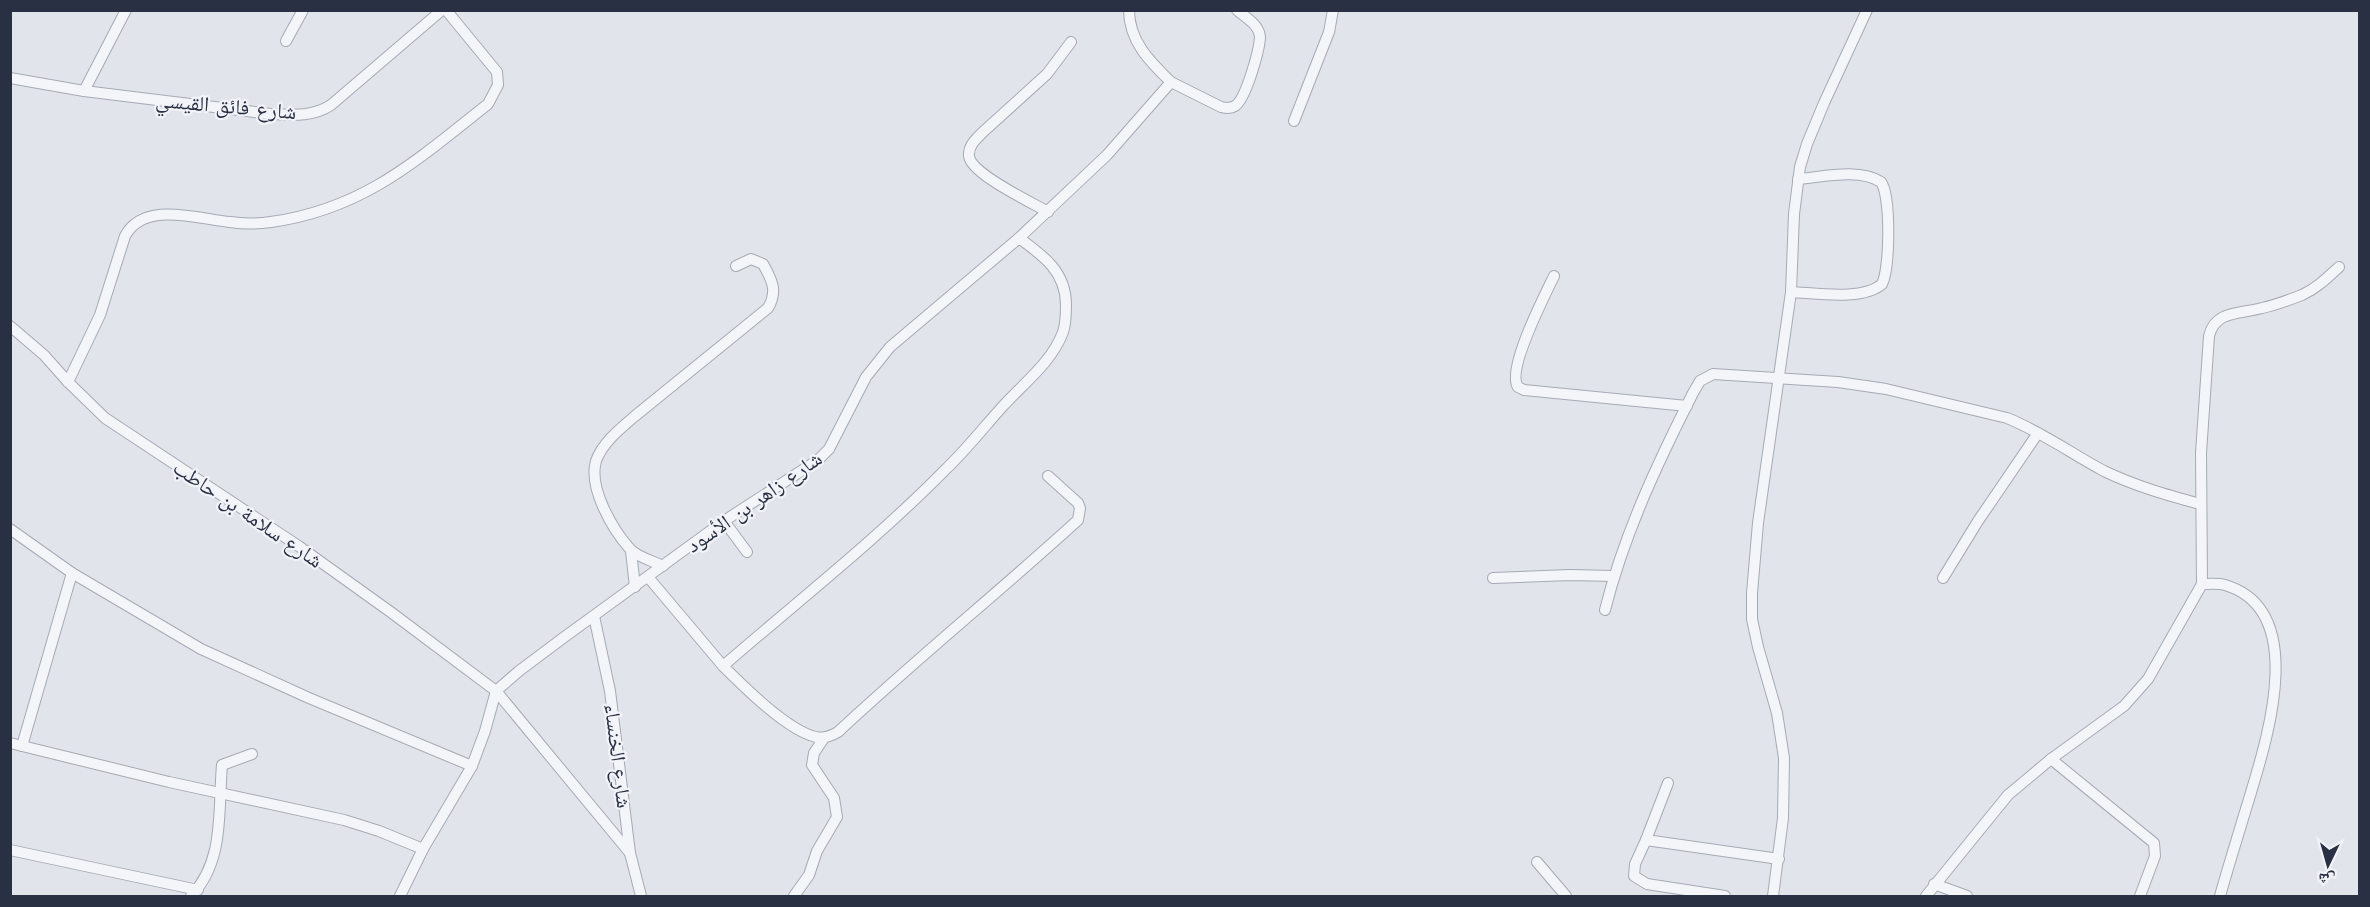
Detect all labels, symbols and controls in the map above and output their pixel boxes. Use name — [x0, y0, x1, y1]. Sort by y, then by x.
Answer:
street label: شارع فائق القيسي — [154, 87, 297, 128]
street label: شارع زاهر بن الأسود — [681, 445, 827, 559]
street label: شارع سلامة بن حاطب — [168, 454, 328, 574]
street label: شارع الخنساء — [599, 702, 637, 810]
north arrow — [2298, 835, 2358, 895]
text: ش — [2317, 869, 2336, 890]

